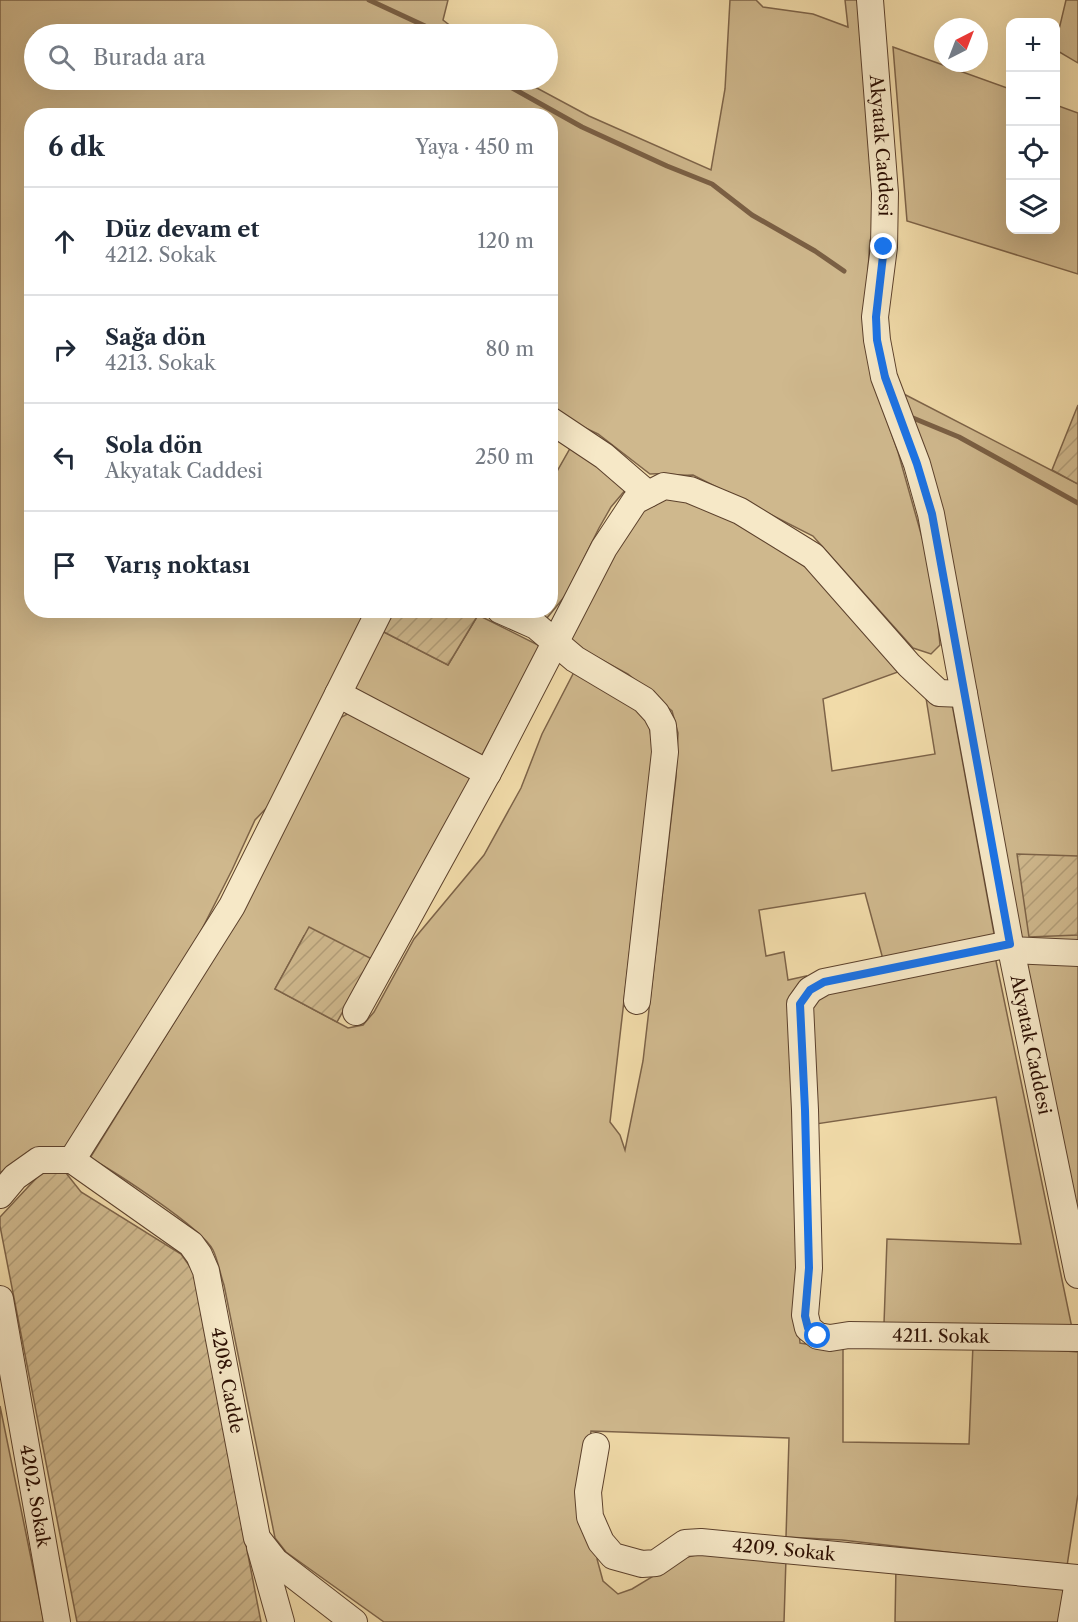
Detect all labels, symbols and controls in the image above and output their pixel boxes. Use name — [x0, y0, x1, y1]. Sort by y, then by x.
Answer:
north arrow — [934, 18, 988, 72]
map controls — [1006, 18, 1060, 234]
button: + — [1006, 18, 1060, 72]
search box — [24, 24, 558, 90]
icon: search — [45, 41, 78, 74]
text: Burada ara — [93, 44, 206, 71]
button: − — [1006, 72, 1060, 126]
street label: Akyatak Caddesi — [865, 73, 896, 217]
button: locate — [1006, 126, 1060, 180]
text: 6 dk — [48, 131, 105, 163]
text: Yaya · 450 m — [415, 135, 534, 159]
button: layers — [1006, 180, 1060, 234]
text: Düz devam et — [105, 216, 259, 243]
icon: ahead — [48, 225, 81, 258]
text: 120 m — [477, 229, 534, 253]
route end — [870, 233, 896, 259]
text: 4212. Sokak — [105, 243, 216, 267]
text: Sağa dön — [105, 324, 206, 351]
icon: right — [48, 333, 81, 366]
text: 80 m — [486, 337, 534, 361]
text: 4213. Sokak — [105, 351, 216, 375]
text: Sola dön — [105, 432, 203, 459]
icon: left — [48, 441, 81, 474]
text: 250 m — [475, 445, 534, 469]
text: Akyatak Caddesi — [105, 459, 263, 483]
icon: arrive — [48, 549, 81, 582]
text: Varış noktası — [105, 552, 250, 579]
street label: Akyatak Caddesi — [1005, 972, 1056, 1117]
route start — [804, 1322, 830, 1348]
street label: 4208. Cadde — [206, 1325, 248, 1435]
street label: 4211. Sokak — [892, 1325, 991, 1348]
street label: 4202. Sokak — [15, 1443, 55, 1551]
street label: 4209. Sokak — [731, 1534, 838, 1566]

